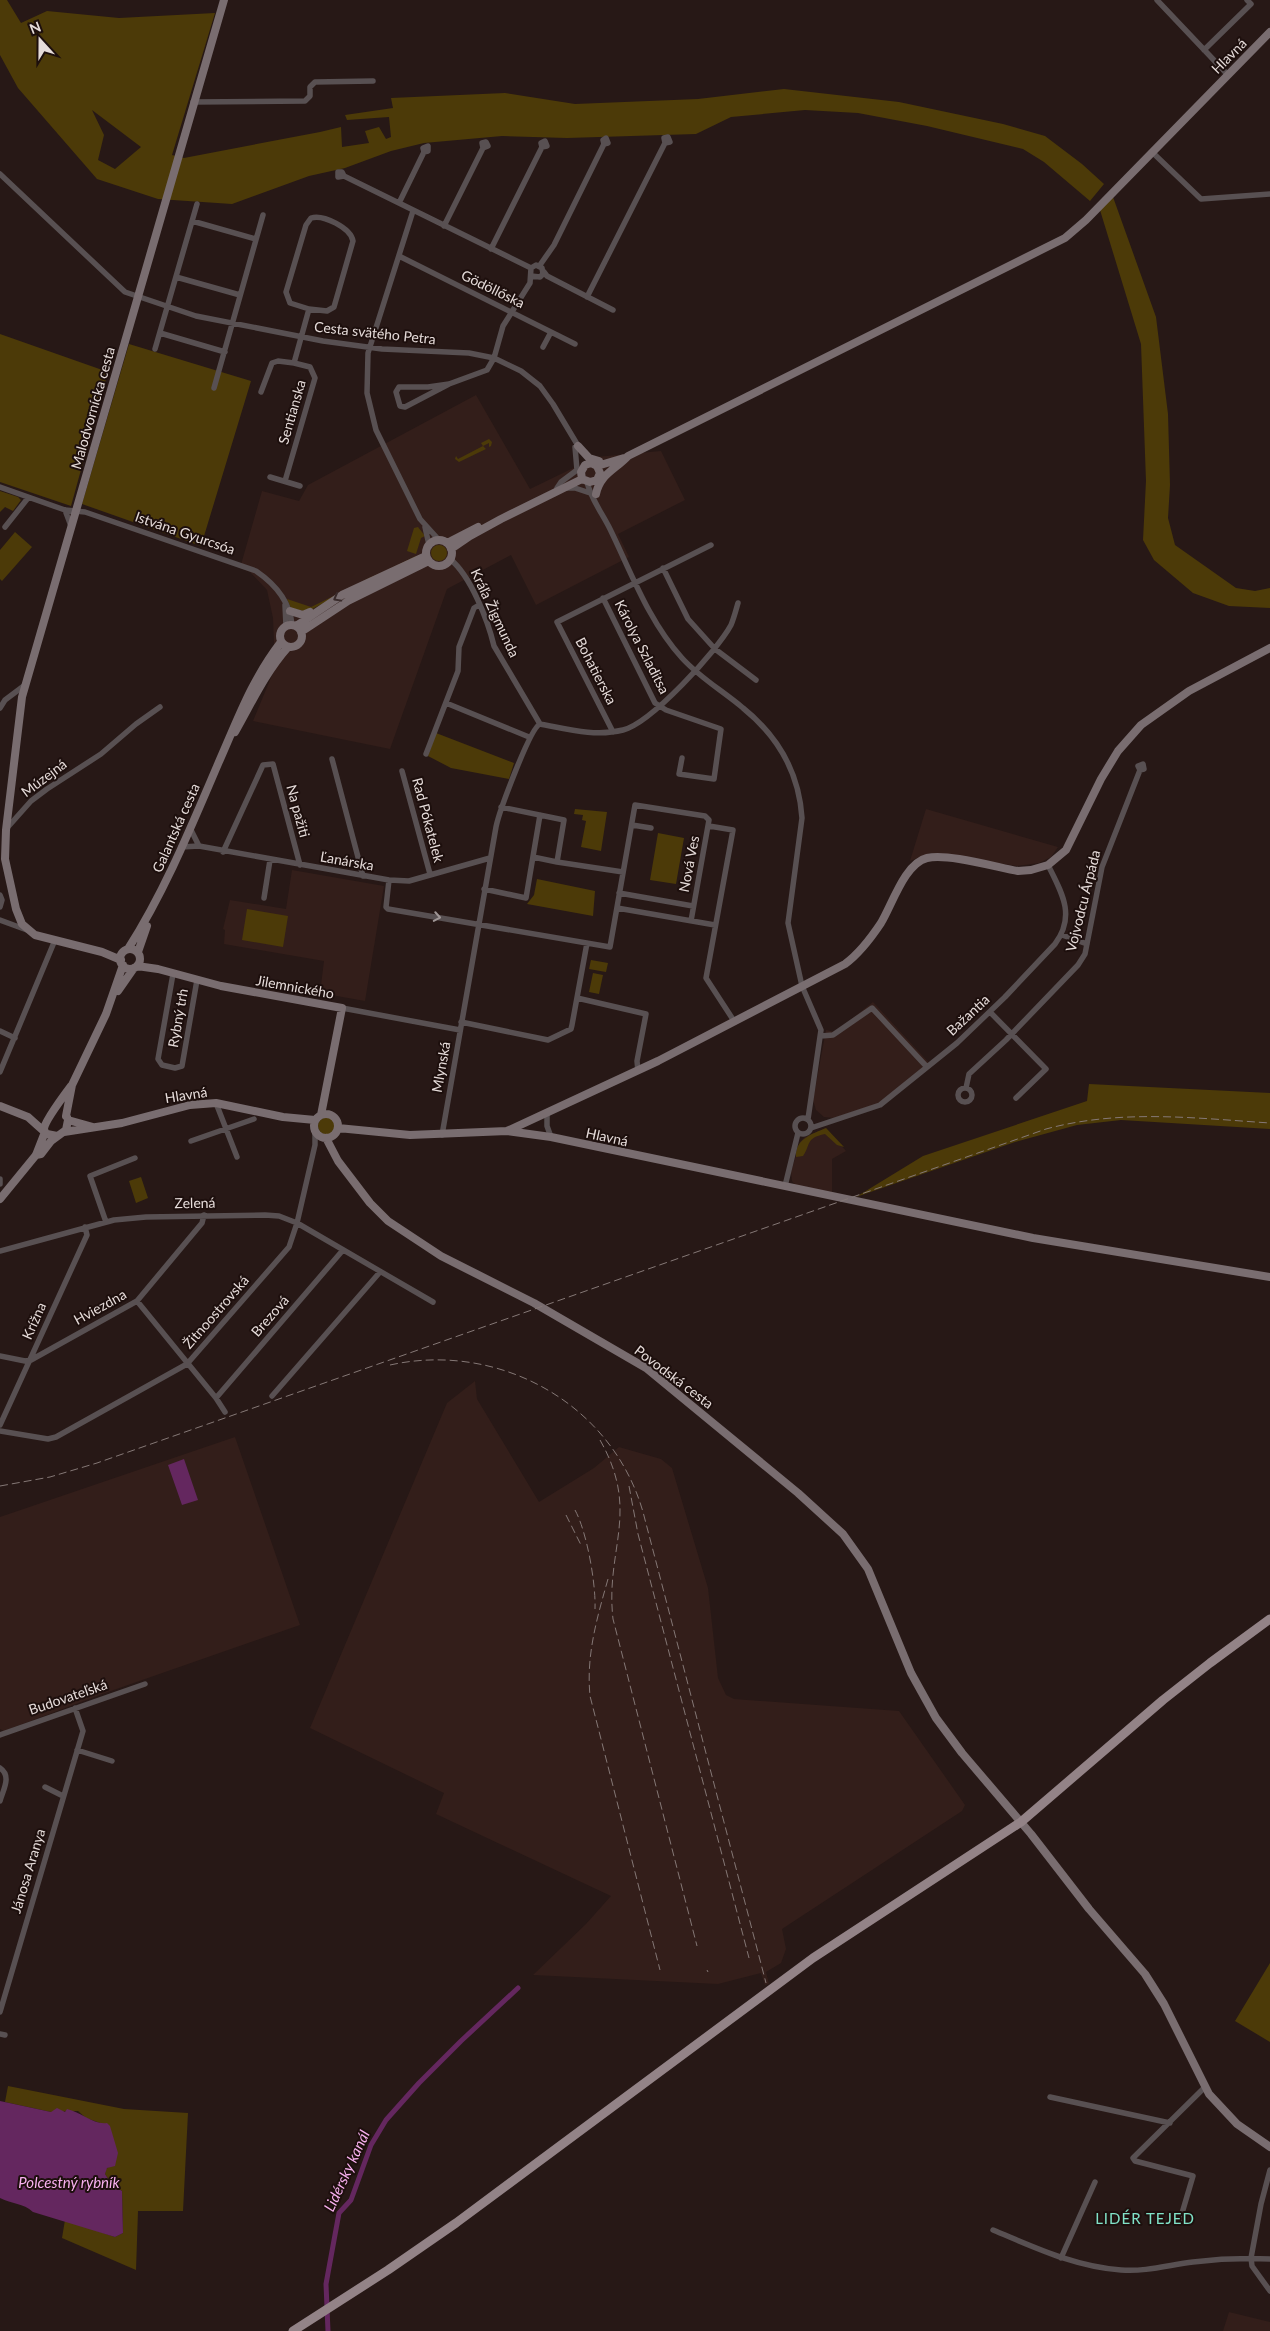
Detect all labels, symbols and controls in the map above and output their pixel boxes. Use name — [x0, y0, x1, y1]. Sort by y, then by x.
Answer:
north arrow — [15, 15, 65, 65]
text: N — [27, 18, 43, 37]
street label: Hlavná — [1208, 35, 1250, 77]
street label: Gödöllőska — [459, 266, 528, 311]
street label: Cesta svätého Petra — [313, 318, 437, 347]
street label: Malodvornícka cesta — [67, 345, 118, 471]
street label: Sentianska — [274, 378, 309, 446]
street label: Istvána Gyurcsóa — [133, 507, 237, 558]
street label: Kráľa Žigmunda — [467, 566, 523, 660]
one-way arrow — [333, 592, 342, 602]
street label: Károlya Szladitsa — [611, 597, 673, 697]
street label: Bohatierska — [572, 634, 621, 707]
street label: Múzejná — [18, 755, 70, 800]
street label: Rad Pókatelek — [409, 776, 448, 865]
street label: Galantská cesta — [148, 781, 203, 875]
street label: Na pažiti — [283, 783, 314, 839]
street label: Nová Ves — [675, 834, 702, 894]
street label: Ľanárska — [319, 847, 375, 874]
street label: Vojvodcu Árpáda — [1062, 848, 1103, 954]
one-way arrow — [433, 911, 441, 921]
street label: Jilemnického — [255, 971, 336, 1002]
street label: Rybný trh — [164, 987, 191, 1049]
street label: Bažantia — [943, 990, 993, 1039]
street label: Mlynská — [428, 1040, 453, 1094]
street label: Hlavná — [164, 1083, 208, 1106]
street label: Hlavná — [584, 1124, 630, 1149]
street label: Zelená — [174, 1194, 216, 1211]
street label: Žitnoostrovská — [179, 1272, 252, 1352]
street label: Hviezdna — [71, 1285, 129, 1328]
street label: Brezová — [247, 1292, 292, 1340]
street label: Krížna — [18, 1300, 49, 1342]
street label: Povodská cesta — [632, 1341, 717, 1412]
street label: Budovateľská — [26, 1675, 109, 1718]
street label: Jánosa Aranya — [7, 1826, 48, 1915]
water label: Lidérsky kanál — [319, 2126, 373, 2214]
water label: Polcestný rybník — [18, 2173, 121, 2191]
district label: LIDÉR TEJED — [1095, 2209, 1195, 2227]

